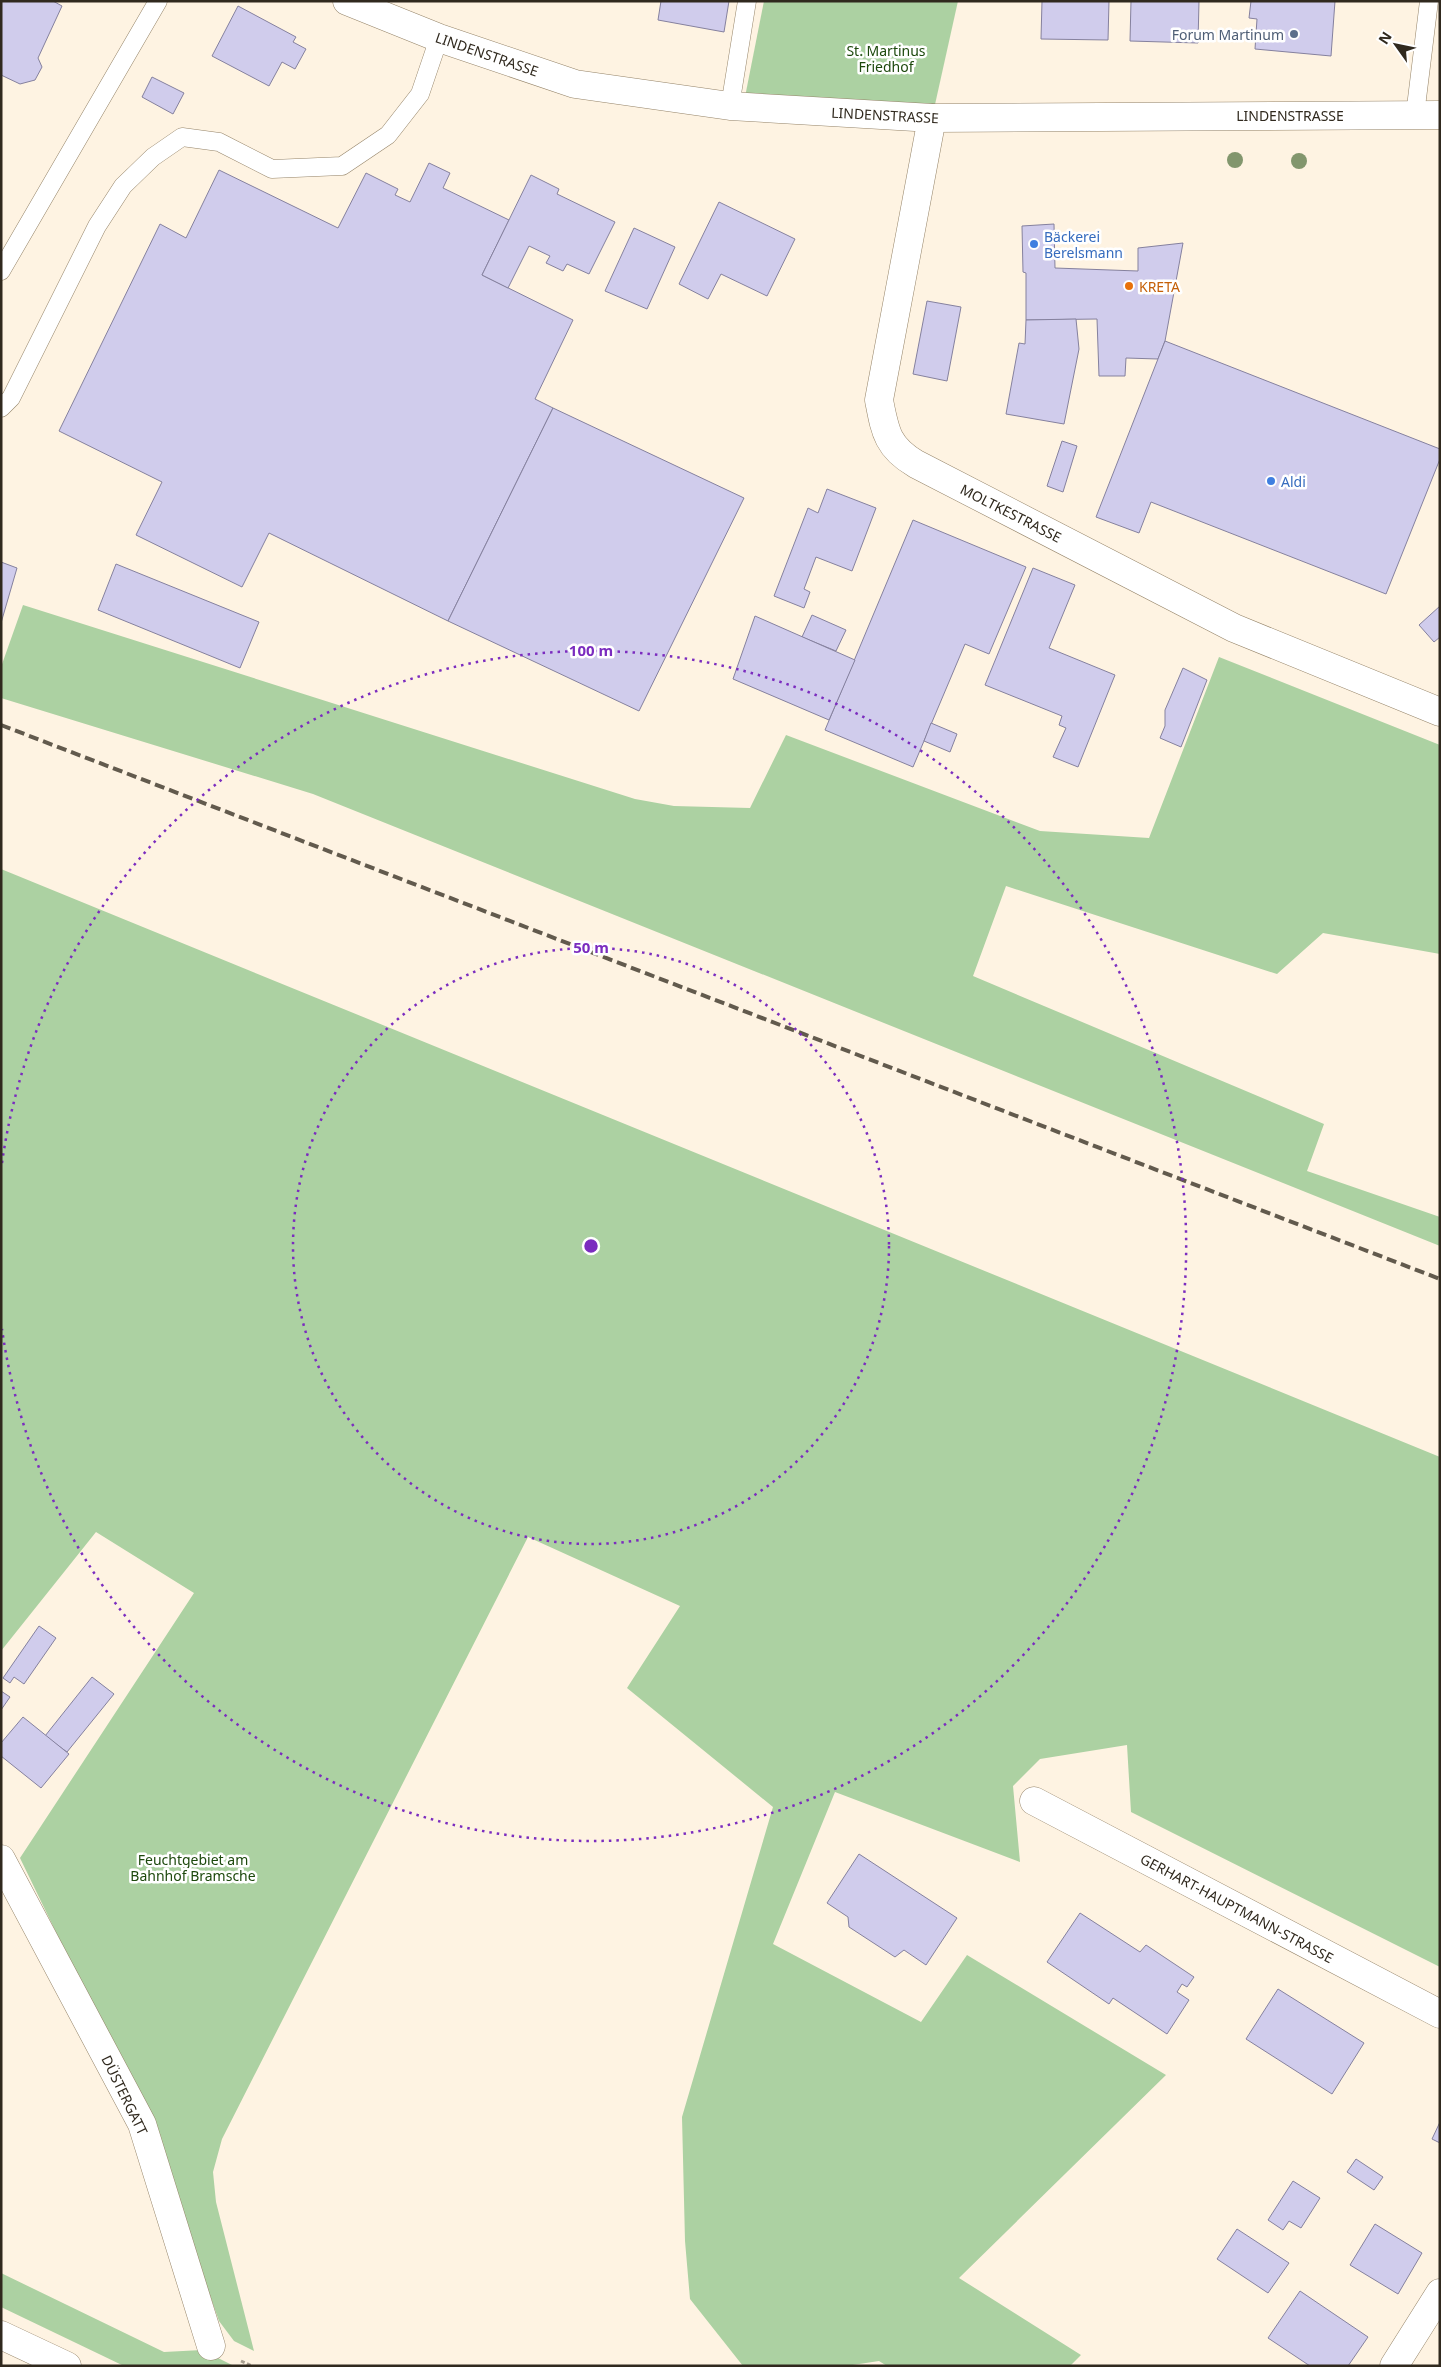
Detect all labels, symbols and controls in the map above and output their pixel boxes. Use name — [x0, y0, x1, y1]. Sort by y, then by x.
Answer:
north arrow — [1371, 20, 1421, 70]
place label: Forum Martinum — [1172, 25, 1284, 44]
street label: LINDENSTRASSE — [433, 27, 541, 81]
marker: Forum Martinum — [1288, 28, 1300, 40]
text: N — [1374, 28, 1396, 48]
park label: St. Martinus Friedhof — [846, 41, 926, 76]
street label: LINDENSTRASSE — [831, 103, 939, 127]
street label: LINDENSTRASSE — [1236, 106, 1344, 125]
place label: Bäckerei Berelsmann — [1044, 227, 1123, 262]
marker: Bäckerei Berelsmann — [1028, 238, 1040, 250]
place label: KRETA — [1139, 277, 1180, 296]
marker: KRETA — [1123, 280, 1135, 292]
place label: Aldi — [1281, 472, 1306, 491]
marker: Aldi — [1265, 475, 1277, 487]
street label: MOLTKESTRASSE — [957, 479, 1065, 547]
text: 100 m — [569, 640, 613, 660]
text: 50 m — [573, 937, 609, 957]
centre of rings — [582, 1237, 600, 1255]
street label: GERHART-HAUPTMANN-STRASSE — [1137, 1849, 1337, 1967]
park label: Feuchtgebiet am Bahnhof Bramsche — [130, 1850, 256, 1885]
street label: DÜSTERGATT — [98, 2052, 153, 2138]

